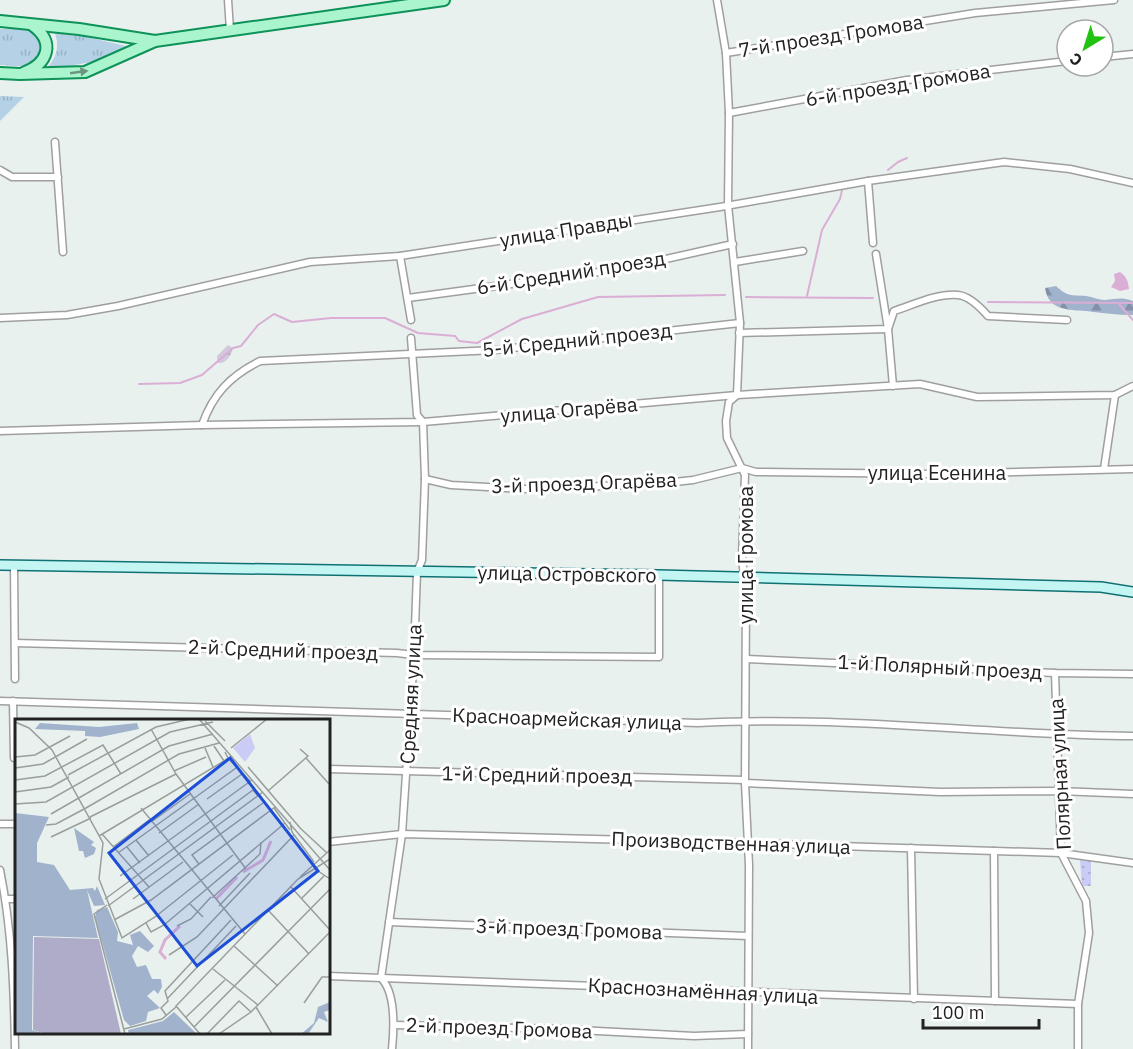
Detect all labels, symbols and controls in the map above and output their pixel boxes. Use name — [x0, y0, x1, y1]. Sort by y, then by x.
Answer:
street label: 7-й проезд Громова — [737, 8, 926, 63]
north arrow — [1055, 18, 1115, 78]
text: С — [1066, 49, 1086, 71]
street label: 6-й проезд Громова — [804, 57, 993, 112]
one-way arrow — [69, 67, 88, 76]
street label: улица Правды — [498, 206, 634, 253]
street label: 6-й Средний проезд — [475, 244, 667, 301]
street label: 5-й Средний проезд — [481, 316, 673, 363]
street label: улица Огарёва — [499, 390, 639, 429]
street label: улица Есенина — [868, 459, 1007, 486]
street label: 3-й проезд Огарёва — [491, 466, 678, 499]
street label: улица Громова — [732, 485, 759, 624]
street label: улица Островского — [477, 558, 657, 589]
street label: Средняя улица — [393, 623, 428, 765]
street label: 2-й Средний проезд — [187, 633, 379, 666]
street label: 1-й Полярный проезд — [837, 648, 1043, 685]
street label: Полярная улица — [1042, 697, 1077, 851]
street label: Красноармейская улица — [452, 701, 683, 736]
inset map — [15, 719, 330, 1034]
street label: 1-й Средний проезд — [441, 759, 633, 790]
street label: Производственная улица — [611, 825, 851, 860]
street label: 3-й проезд Громова — [475, 912, 663, 945]
street label: Краснознамённая улица — [587, 971, 819, 1010]
scale bar — [923, 992, 1038, 1030]
text: 100 m — [932, 1001, 984, 1024]
street label: 2-й проезд Громова — [405, 1011, 593, 1044]

